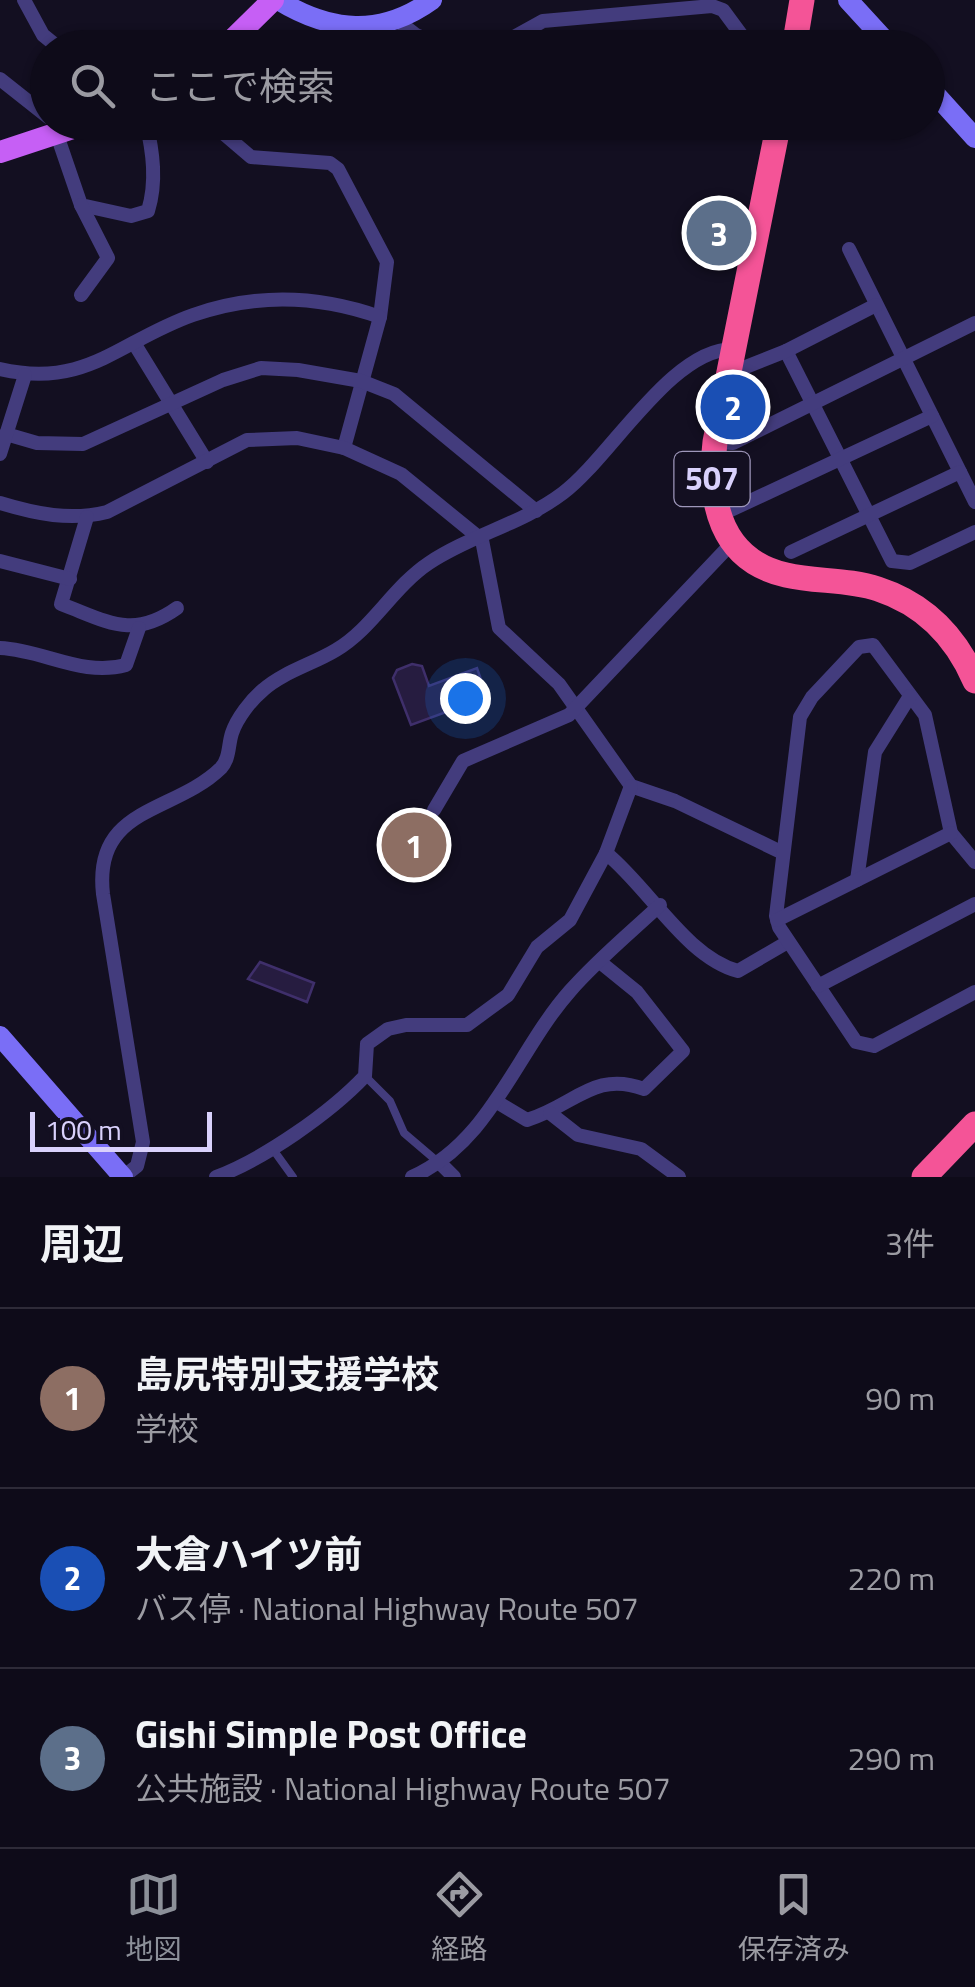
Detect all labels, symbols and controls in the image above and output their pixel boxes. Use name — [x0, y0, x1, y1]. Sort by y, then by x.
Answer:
search box — [30, 30, 945, 140]
text: ここで検索 — [145, 57, 335, 115]
icon: search — [65, 58, 120, 113]
pin: 3 — [686, 196, 752, 270]
pin: 2 — [700, 370, 766, 444]
road number: 507 — [674, 452, 750, 506]
your location — [440, 673, 491, 724]
pin: 1 — [382, 808, 446, 882]
scale bar — [30, 1107, 212, 1152]
text: 100 m — [45, 1108, 122, 1151]
text: 周辺 — [40, 1211, 124, 1275]
text: 3件 — [885, 1219, 935, 1267]
text: 島尻特別支援学校 — [135, 1345, 439, 1403]
text: 1 — [64, 1374, 81, 1422]
text: 90 m — [865, 1374, 935, 1422]
text: 学校 — [135, 1404, 199, 1452]
text: 大倉ハイツ前 — [135, 1525, 362, 1583]
text: 2 — [64, 1554, 81, 1602]
text: 220 m — [847, 1554, 935, 1602]
text: バス停 · National Highway Route 507 — [135, 1584, 639, 1632]
text: Gishi Simple Post Office — [135, 1705, 527, 1763]
text: 3 — [64, 1734, 81, 1782]
text: 290 m — [847, 1734, 935, 1782]
text: 公共施設 · National Highway Route 507 — [135, 1764, 671, 1812]
tab: 地図 — [125, 1867, 181, 1970]
tab: 経路 — [431, 1867, 488, 1970]
tab: 保存済み — [738, 1867, 850, 1970]

